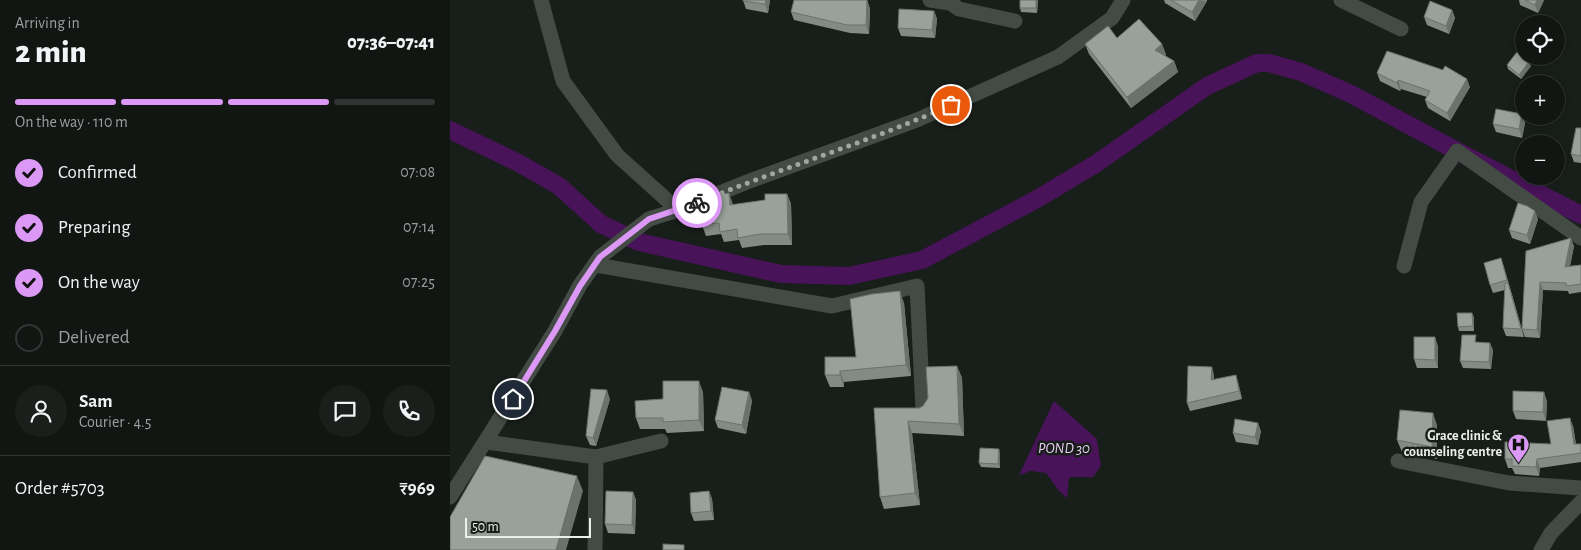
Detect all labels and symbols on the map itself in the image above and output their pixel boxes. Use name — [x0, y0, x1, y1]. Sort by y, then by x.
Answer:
pin — [930, 84, 972, 126]
courier — [672, 178, 722, 228]
pin — [492, 378, 534, 420]
place label: Grace clinic & counseling centre — [1404, 429, 1502, 459]
hospital icon: Grace clinic & counseling centre — [1506, 432, 1530, 463]
water label: POND 30 — [1038, 441, 1090, 456]
scale bar — [465, 515, 591, 538]

